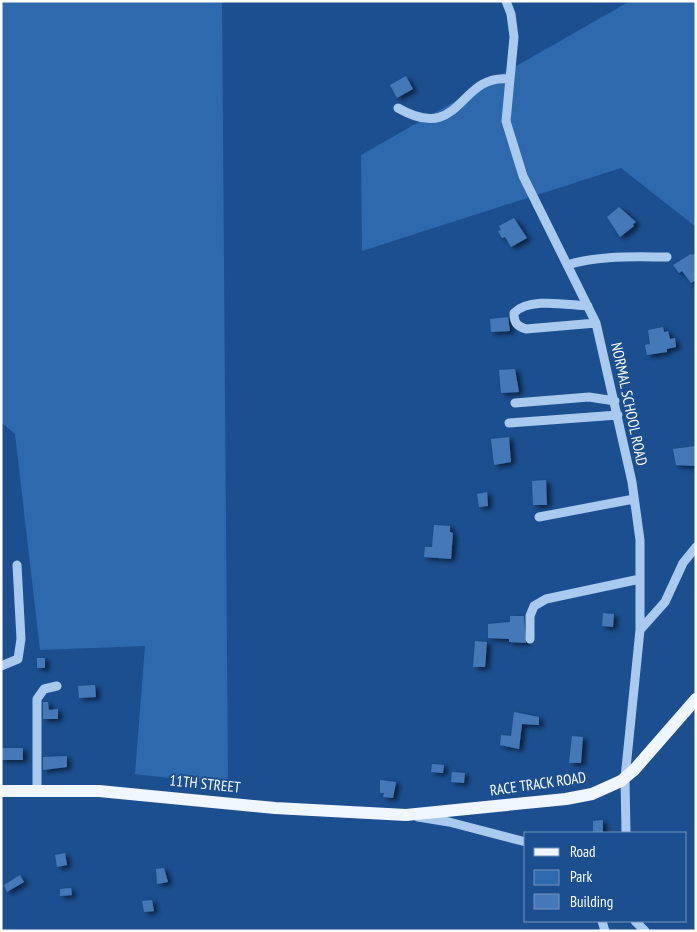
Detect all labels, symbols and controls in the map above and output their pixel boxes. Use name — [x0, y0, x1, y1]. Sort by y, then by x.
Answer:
street label: NORMAL SCHOOL ROAD — [607, 341, 652, 467]
street label: RACE TRACK ROAD — [489, 767, 587, 800]
street label: 11TH STREET — [169, 770, 242, 797]
legend — [524, 832, 687, 922]
text: Road — [570, 842, 596, 861]
text: Park — [570, 867, 592, 886]
text: Building — [570, 892, 613, 911]

